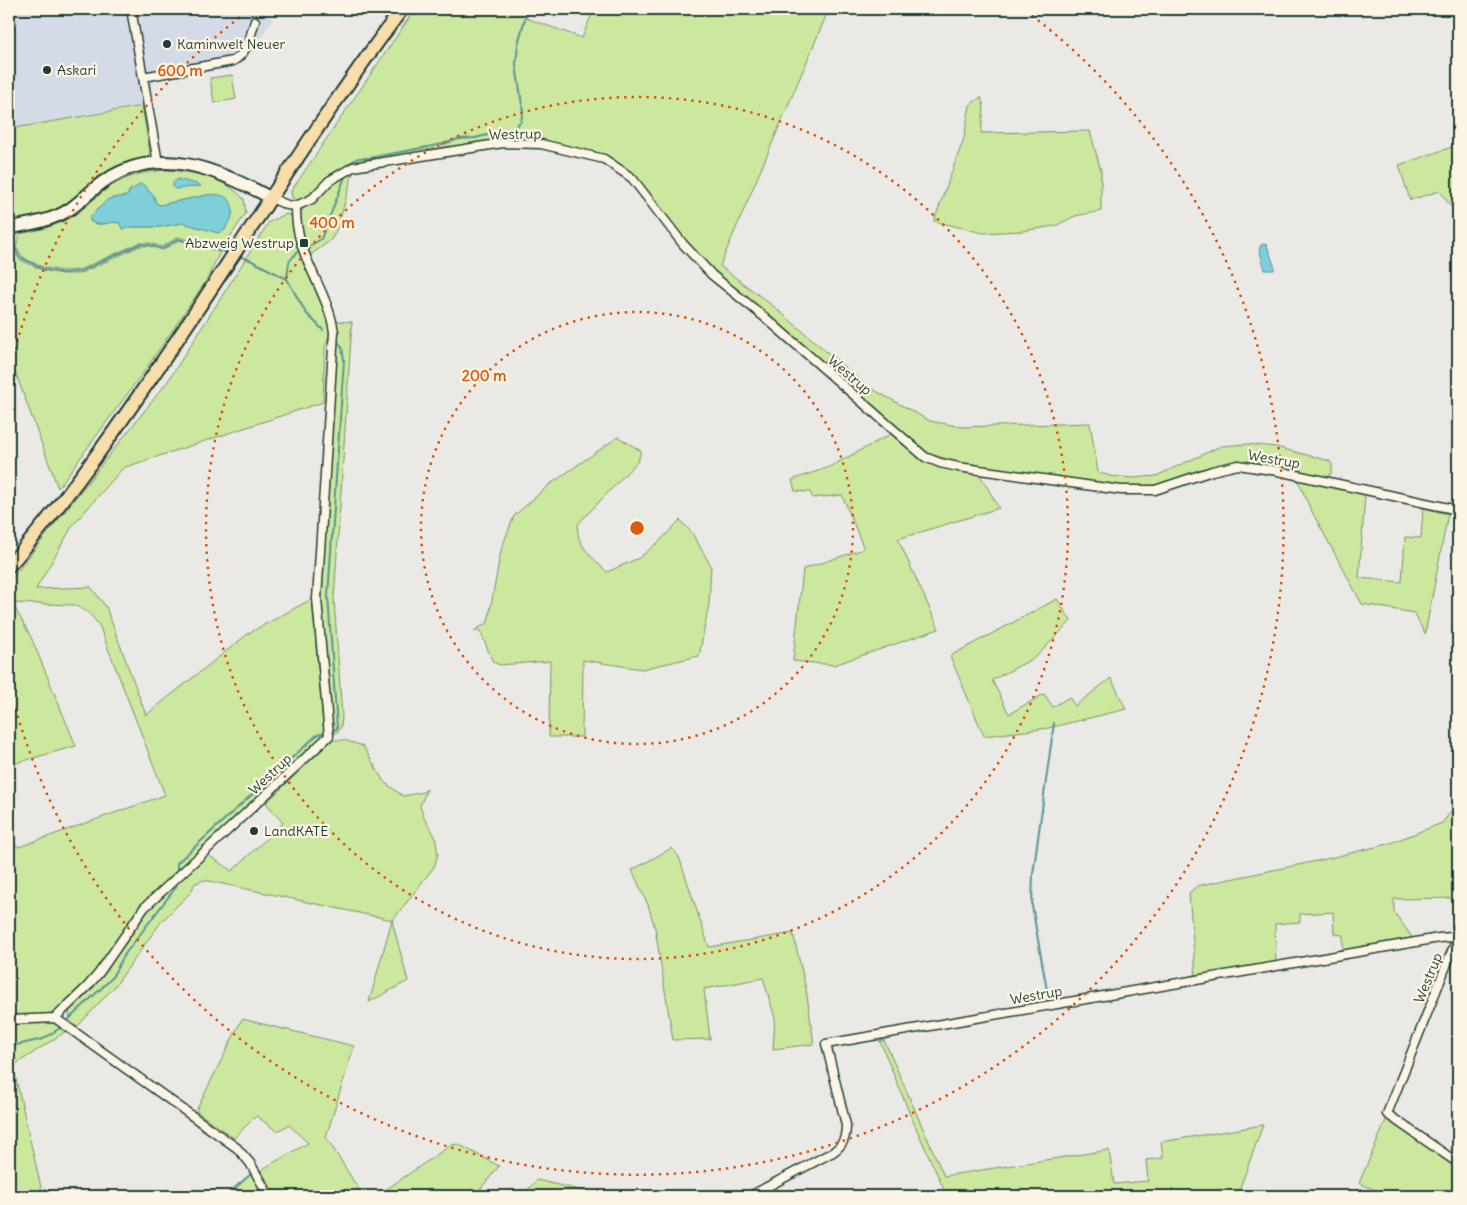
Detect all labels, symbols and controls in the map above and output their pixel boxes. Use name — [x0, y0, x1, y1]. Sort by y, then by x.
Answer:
place label: Kaminwelt Neuer — [177, 35, 285, 53]
marker: Kaminwelt Neuer — [161, 38, 173, 50]
place label: Askari — [57, 61, 96, 79]
text: 600 m — [157, 61, 203, 80]
marker: Askari — [41, 64, 53, 76]
street label: Westrup — [488, 125, 542, 143]
text: 400 m — [309, 213, 355, 232]
place label: Abzweig Westrup — [185, 234, 294, 252]
marker: Abzweig Westrup — [298, 237, 310, 249]
street label: Westrup — [824, 351, 876, 399]
text: 200 m — [462, 366, 506, 385]
street label: Westrup — [1246, 446, 1302, 472]
centre of rings — [628, 519, 646, 537]
street label: Westrup — [245, 749, 295, 799]
place label: LandKATE — [264, 822, 328, 840]
marker: LandKATE — [248, 825, 260, 837]
street label: Westrup — [1410, 950, 1446, 1006]
street label: Westrup — [1008, 982, 1064, 1008]

